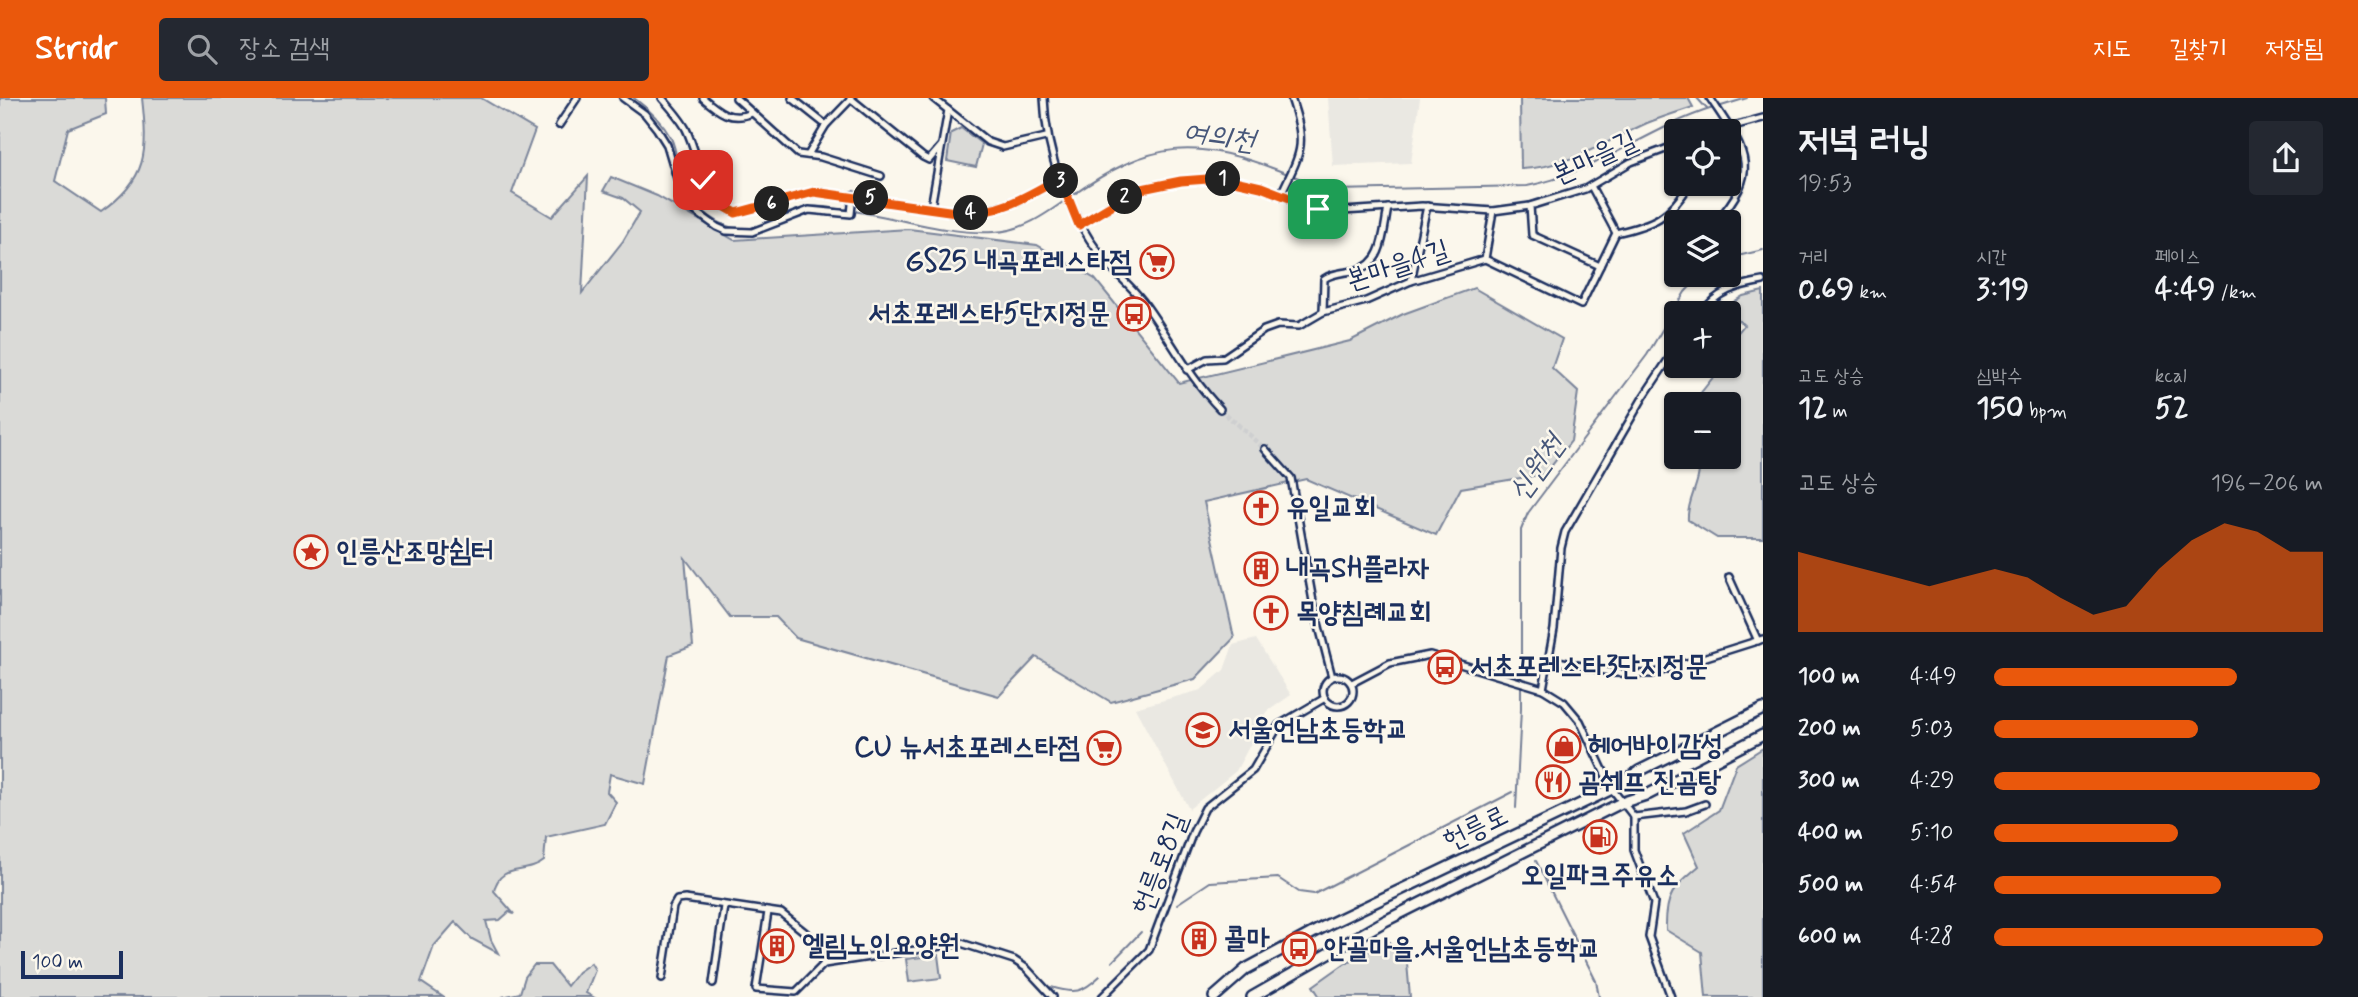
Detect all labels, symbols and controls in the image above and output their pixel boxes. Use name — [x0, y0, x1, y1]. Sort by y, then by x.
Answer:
search box — [159, 18, 649, 81]
text: Stridr — [35, 27, 117, 71]
icon: search — [183, 30, 221, 68]
text: 장소 검색 — [239, 32, 330, 66]
text: 지도 — [2093, 34, 2131, 65]
text: 길찾기 — [2169, 34, 2227, 65]
text: 저장됨 — [2265, 34, 2323, 65]
water label: 여의천 — [1180, 113, 1260, 162]
text: 저녁 러닝 — [1798, 118, 1931, 167]
map controls — [1664, 119, 1741, 469]
button: locate — [1664, 119, 1741, 196]
button: share — [2249, 121, 2323, 195]
street label: 본마을길 — [1546, 122, 1644, 194]
pin — [673, 150, 733, 210]
icon: check — [684, 161, 722, 199]
pin: 1 — [1206, 162, 1240, 196]
pin: 3 — [1044, 164, 1078, 198]
text: 1 — [1218, 166, 1227, 191]
text: 3 — [1056, 168, 1065, 193]
text: 19:53 — [1798, 169, 1852, 199]
pin — [1288, 179, 1348, 239]
pin: 5 — [854, 180, 888, 216]
pin: 2 — [1108, 180, 1142, 214]
text: 2 — [1120, 184, 1129, 209]
text: 5 — [865, 185, 876, 210]
pin: 6 — [754, 186, 790, 222]
icon: arrive — [1299, 190, 1337, 228]
text: 6 — [767, 191, 776, 216]
pin: 4 — [954, 195, 988, 230]
text: 4 — [965, 200, 976, 225]
button: layers — [1664, 210, 1741, 287]
street label: 본마을4길 — [1342, 232, 1454, 300]
supermarket icon: GS25 내곡포레스타점 — [1138, 243, 1176, 281]
place label: GS25 내곡포레스타점 — [905, 244, 1132, 281]
text: 거리 — [1798, 245, 1829, 270]
text: 시간 — [1976, 245, 2007, 270]
text: 페이스 — [2155, 245, 2201, 270]
text: 0.69 — [1798, 270, 1854, 309]
text: 3:19 — [1976, 270, 2029, 309]
text: 4:49 — [2155, 270, 2215, 309]
text: km — [1854, 280, 1887, 305]
text: /km — [2215, 280, 2257, 305]
bus stop icon: 서초포레스타5단지정문 — [1115, 295, 1153, 333]
place label: 서초포레스타5단지정문 — [868, 296, 1110, 333]
button: + — [1664, 301, 1741, 378]
text: 고도 상승 — [1798, 364, 1864, 389]
text: 심박수 — [1976, 364, 2022, 389]
text: kcal — [2155, 364, 2187, 389]
text: 12 — [1798, 389, 1827, 428]
text: 150 — [1976, 389, 2024, 428]
text: 52 — [2155, 389, 2189, 428]
button: − — [1664, 392, 1741, 469]
text: m — [1827, 399, 1848, 424]
text: bpm — [2024, 399, 2067, 424]
water label: 신원천 — [1500, 425, 1576, 509]
text: 고도 상승 — [1798, 469, 1878, 499]
text: 196–206 m — [2211, 469, 2323, 499]
church icon: 유일교회 — [1242, 489, 1280, 527]
place label: 유일교회 — [1286, 490, 1376, 527]
place icon: 인릉산조망쉼터 — [292, 533, 330, 571]
place label: 인릉산조망쉼터 — [336, 534, 494, 571]
building icon: 내곡SH플라자 — [1242, 550, 1280, 588]
place label: 내곡SH플라자 — [1286, 551, 1430, 588]
church icon: 목양침례교회 — [1252, 594, 1290, 632]
place label: 목양침례교회 — [1296, 595, 1431, 632]
bus stop icon: 서초포레스타3단지정문 — [1426, 648, 1464, 686]
place label: 서초포레스타3단지정문 — [1470, 649, 1708, 686]
text: 100 m — [1798, 662, 1860, 692]
text: 4:49 — [1910, 662, 1957, 692]
school or university icon: 서울언남초등학교 — [1184, 711, 1222, 749]
place label: 서울언남초등학교 — [1228, 712, 1408, 749]
text: 200 m — [1798, 714, 1861, 744]
text: 5:03 — [1910, 714, 1953, 744]
shop icon: 헤어바이감성 — [1545, 727, 1583, 765]
place label: 헤어바이감성 — [1588, 728, 1723, 765]
supermarket icon: CU 뉴서초포레스타점 — [1085, 729, 1123, 767]
place label: CU 뉴서초포레스타점 — [854, 730, 1080, 767]
restaurant icon: 곰쉐프 진곰탕 — [1534, 763, 1572, 801]
place label: 곰쉐프 진곰탕 — [1578, 764, 1721, 801]
text: 300 m — [1798, 766, 1860, 796]
text: 4:29 — [1910, 766, 1955, 796]
street label: 헌릉로 — [1438, 798, 1514, 860]
street label: 헌릉로8길 — [1125, 808, 1197, 920]
fuel station icon: 오일파크주유소 — [1581, 818, 1619, 856]
text: 400 m — [1798, 818, 1863, 848]
text: 5:10 — [1910, 818, 1953, 848]
place label: 오일파크주유소 — [1521, 858, 1679, 895]
text: 500 m — [1798, 870, 1863, 900]
text: 4:54 — [1910, 870, 1957, 900]
building icon: 콜마 — [1180, 920, 1218, 958]
place label: 콜마 — [1224, 921, 1271, 958]
text: 600 m — [1798, 922, 1861, 952]
text: 4:28 — [1910, 922, 1953, 952]
building icon: 엘림노인요양원 — [758, 927, 796, 965]
place label: 엘림노인요양원 — [802, 928, 960, 965]
bus stop icon: 안골마을.서울언남초등학교 — [1280, 930, 1318, 968]
place label: 안골마을.서울언남초등학교 — [1324, 931, 1600, 968]
scale bar — [21, 948, 122, 980]
text: 100 m — [32, 950, 83, 975]

